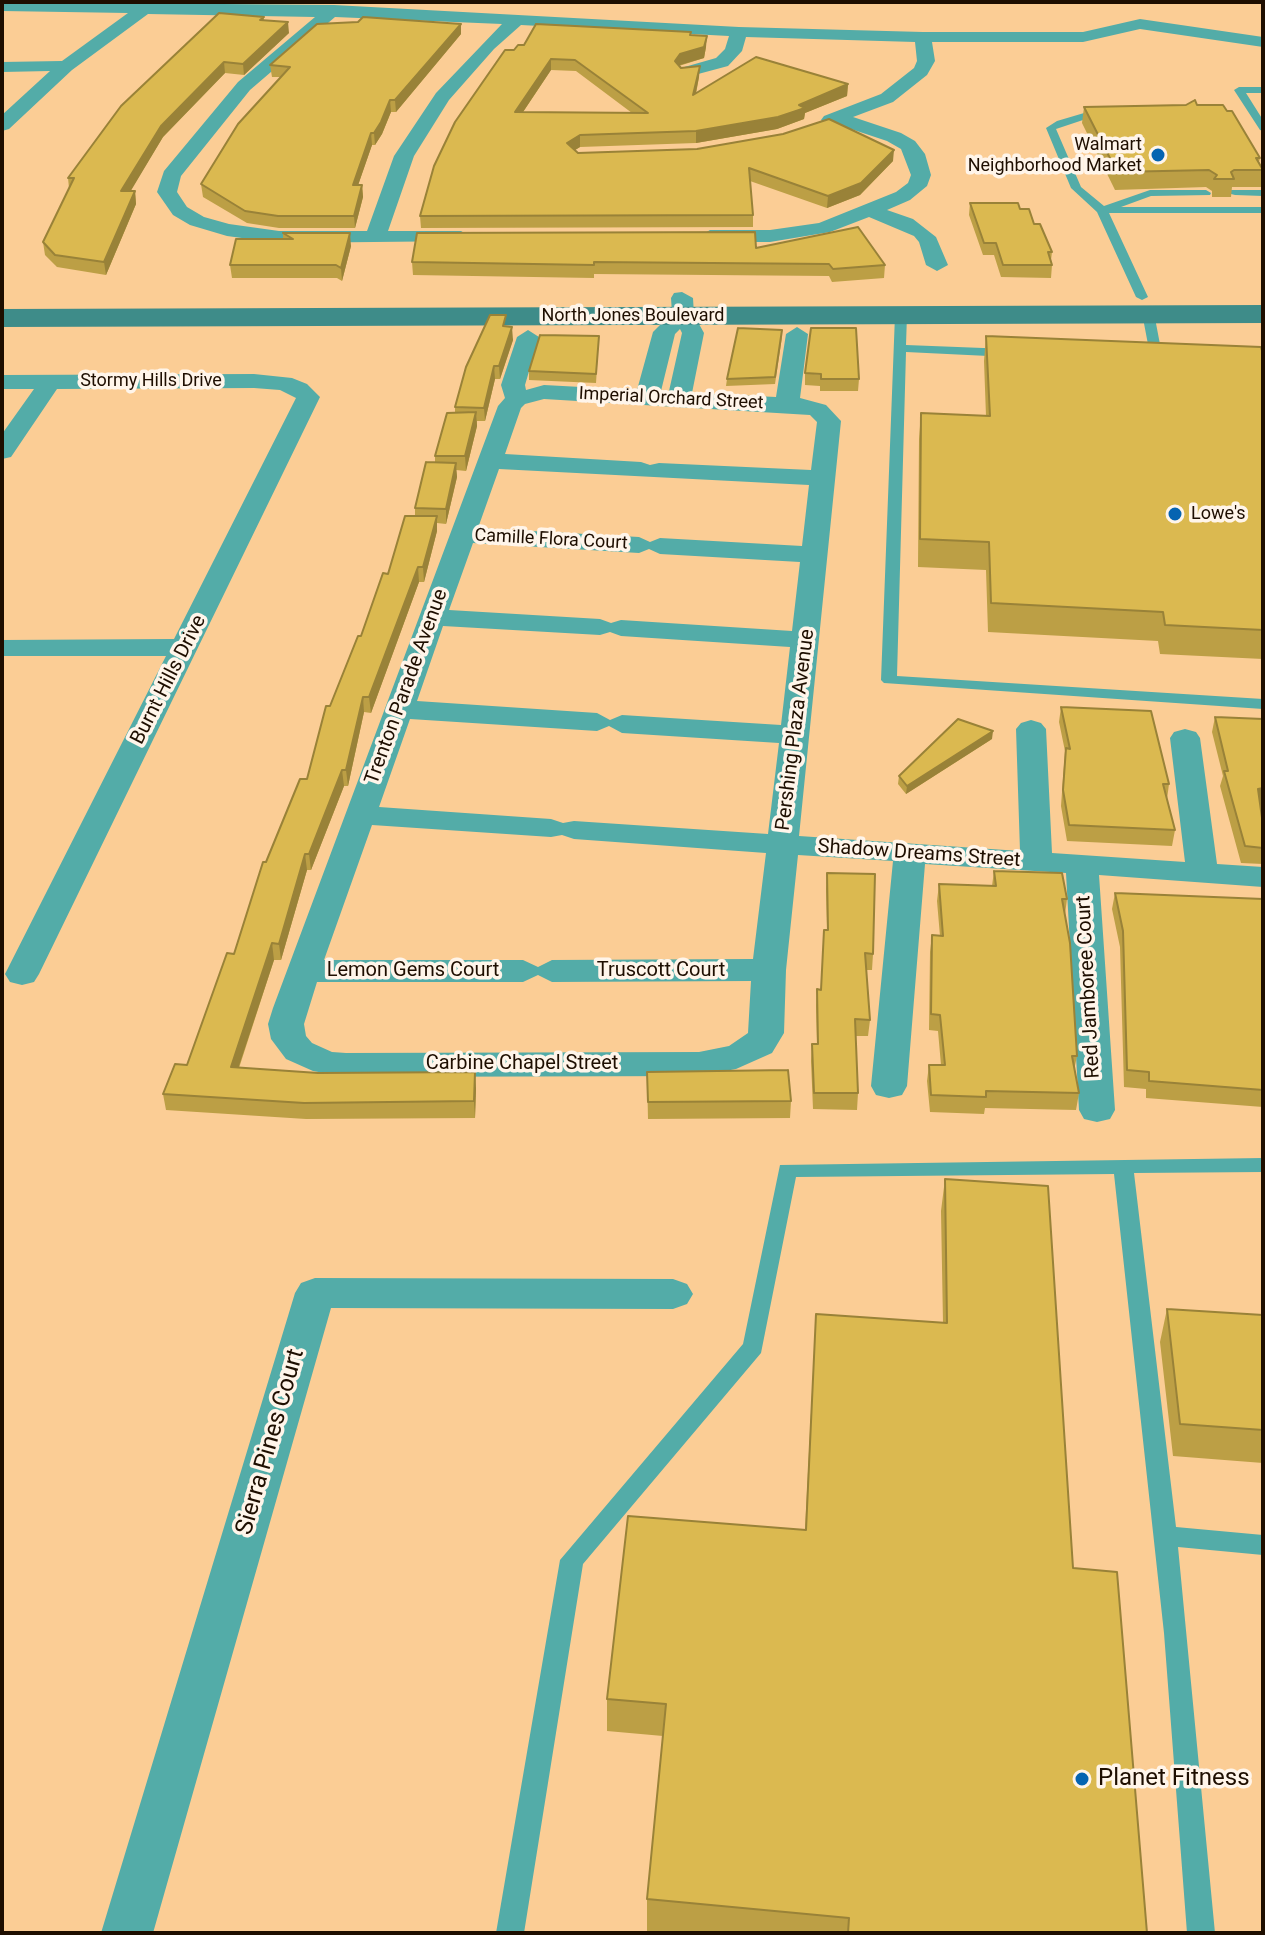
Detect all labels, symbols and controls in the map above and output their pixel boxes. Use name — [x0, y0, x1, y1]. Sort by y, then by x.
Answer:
place label: Walmart Neighborhood Market — [968, 134, 1142, 176]
marker: Walmart Neighborhood Market — [1149, 146, 1167, 164]
street label: North Jones Boulevard — [541, 305, 725, 327]
street label: Stormy Hills Drive — [80, 370, 222, 392]
street label: Imperial Orchard Street — [578, 383, 764, 415]
place label: Lowe's — [1191, 503, 1246, 525]
marker: Lowe's — [1166, 505, 1184, 523]
street label: Camille Flora Court — [474, 525, 628, 555]
street label: Trenton Parade Avenue — [360, 586, 454, 788]
street label: Burnt Hills Drive — [126, 611, 212, 749]
street label: Pershing Plaza Avenue — [772, 628, 820, 832]
street label: Shadow Dreams Street — [817, 835, 1021, 873]
street label: Red Jamboree Court — [1072, 895, 1106, 1079]
street label: Lemon Gems Court — [327, 959, 499, 983]
street label: Truscott Court — [597, 959, 725, 983]
street label: Carbine Chapel Street — [426, 1052, 618, 1076]
street label: Sierra Pines Court — [231, 1346, 311, 1538]
place label: Planet Fitness — [1098, 1765, 1250, 1793]
marker: Planet Fitness — [1073, 1770, 1091, 1788]

